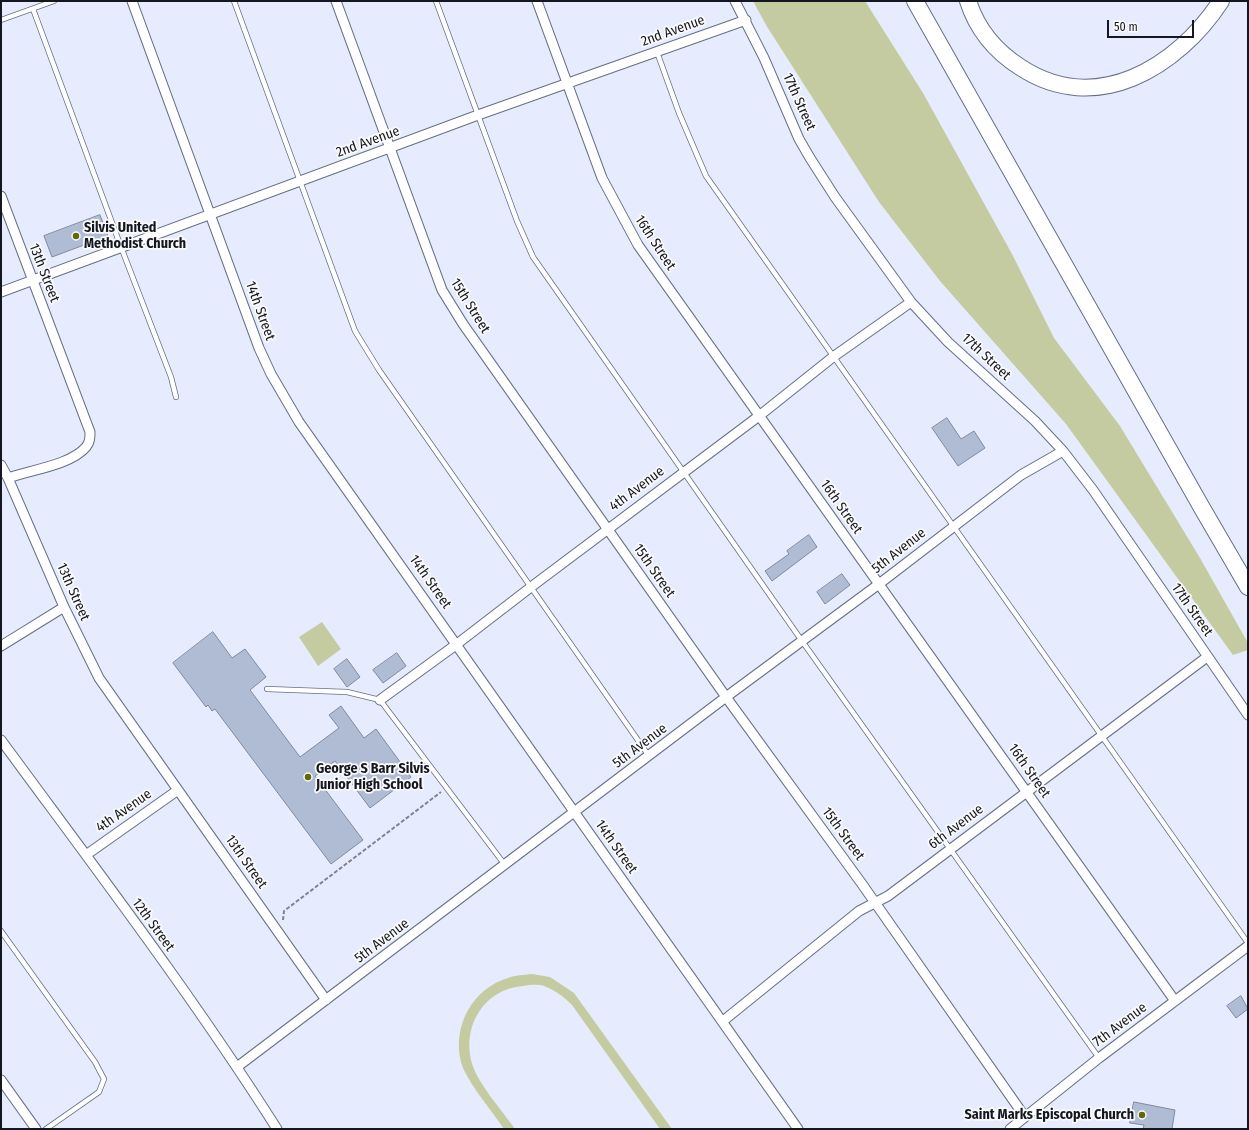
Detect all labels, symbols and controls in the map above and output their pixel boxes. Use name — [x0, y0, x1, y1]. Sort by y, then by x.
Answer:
street label: 2nd Avenue — [639, 12, 707, 50]
scale bar — [1109, 12, 1196, 38]
text: 50 m — [1114, 20, 1138, 34]
street label: 17th Street — [779, 71, 819, 133]
street label: 2nd Avenue — [334, 123, 402, 161]
street label: 16th Street — [631, 212, 679, 274]
place label: Silvis United Methodist Church — [84, 220, 186, 252]
marker: Silvis United Methodist Church — [71, 231, 81, 241]
street label: 13th Street — [25, 241, 63, 305]
street label: 15th Street — [447, 275, 493, 337]
street label: 14th Street — [242, 279, 278, 343]
street label: 17th Street — [958, 330, 1014, 384]
street label: 4th Avenue — [606, 463, 668, 515]
street label: 16th Street — [816, 477, 866, 537]
street label: 5th Avenue — [869, 525, 929, 577]
street label: 15th Street — [629, 541, 679, 601]
street label: 14th Street — [405, 552, 455, 612]
street label: 13th Street — [53, 561, 93, 623]
street label: 17th Street — [1168, 580, 1216, 640]
street label: 5th Avenue — [610, 720, 670, 772]
street label: 16th Street — [1004, 741, 1054, 801]
place label: George S Barr Silvis Junior High School — [316, 761, 430, 794]
marker: George S Barr Silvis Junior High School — [303, 772, 313, 782]
street label: 4th Avenue — [93, 786, 155, 836]
street label: 6th Avenue — [925, 801, 987, 853]
street label: 15th Street — [818, 804, 868, 864]
street label: 14th Street — [591, 817, 641, 877]
street label: 13th Street — [221, 832, 271, 892]
street label: 12th Street — [128, 895, 178, 955]
street label: 5th Avenue — [352, 915, 412, 967]
street label: 7th Avenue — [1090, 999, 1150, 1051]
place label: Saint Marks Episcopal Church — [965, 1107, 1134, 1123]
marker: Saint Marks Episcopal Church — [1137, 1110, 1147, 1120]

